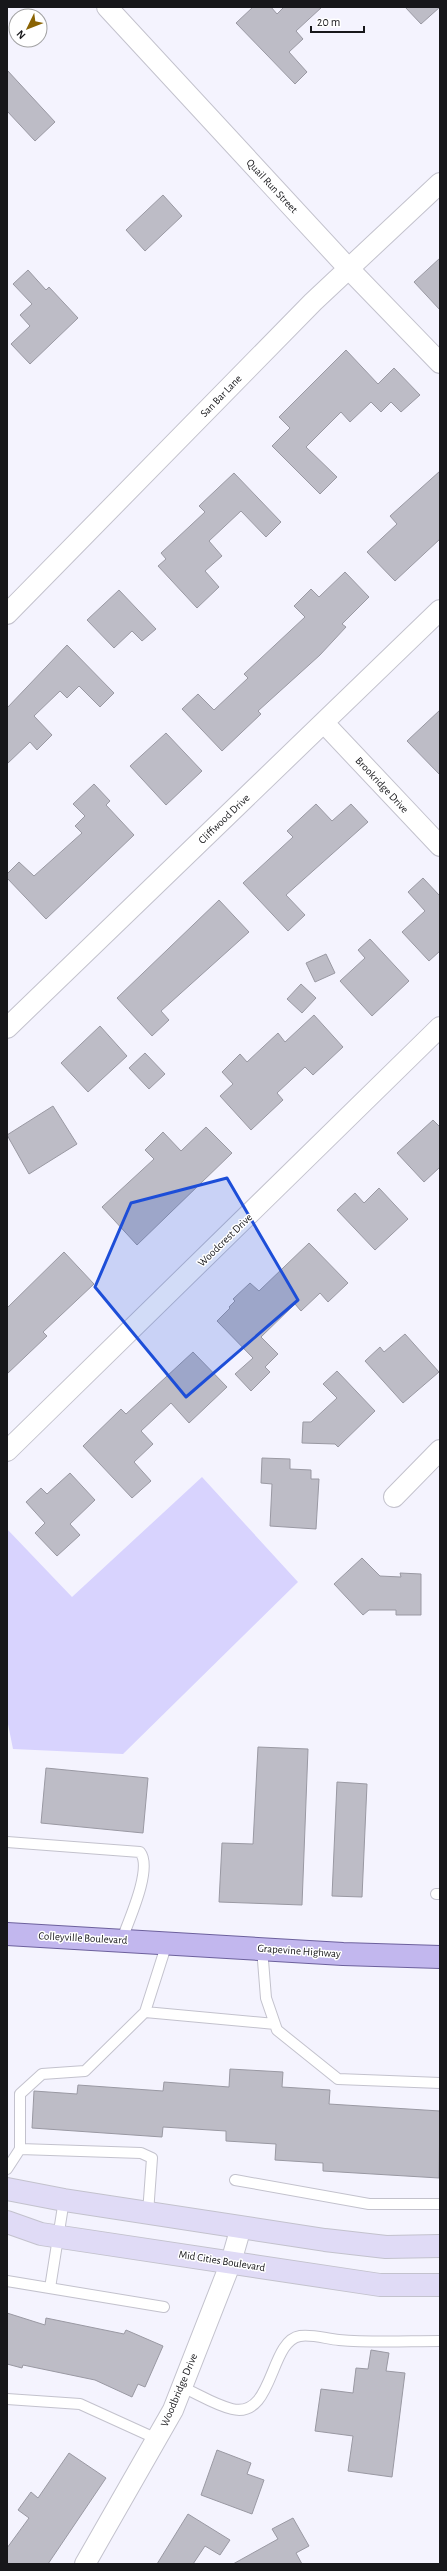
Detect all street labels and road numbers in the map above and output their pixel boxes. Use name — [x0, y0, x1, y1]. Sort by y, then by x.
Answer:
street label: Quail Run Street — [244, 157, 300, 216]
street label: San Bar Lane — [198, 373, 244, 419]
street label: Brookridge Drive — [353, 755, 411, 815]
street label: Cliffwood Drive — [196, 792, 252, 846]
street label: Woodcrest Drive — [196, 1211, 254, 1269]
street label: Colleyville Boulevard — [38, 1930, 128, 1946]
street label: Grapevine Highway — [257, 1943, 341, 1959]
street label: Mid Cities Boulevard — [178, 2249, 266, 2273]
street label: Woodbridge Drive — [159, 2352, 199, 2428]

